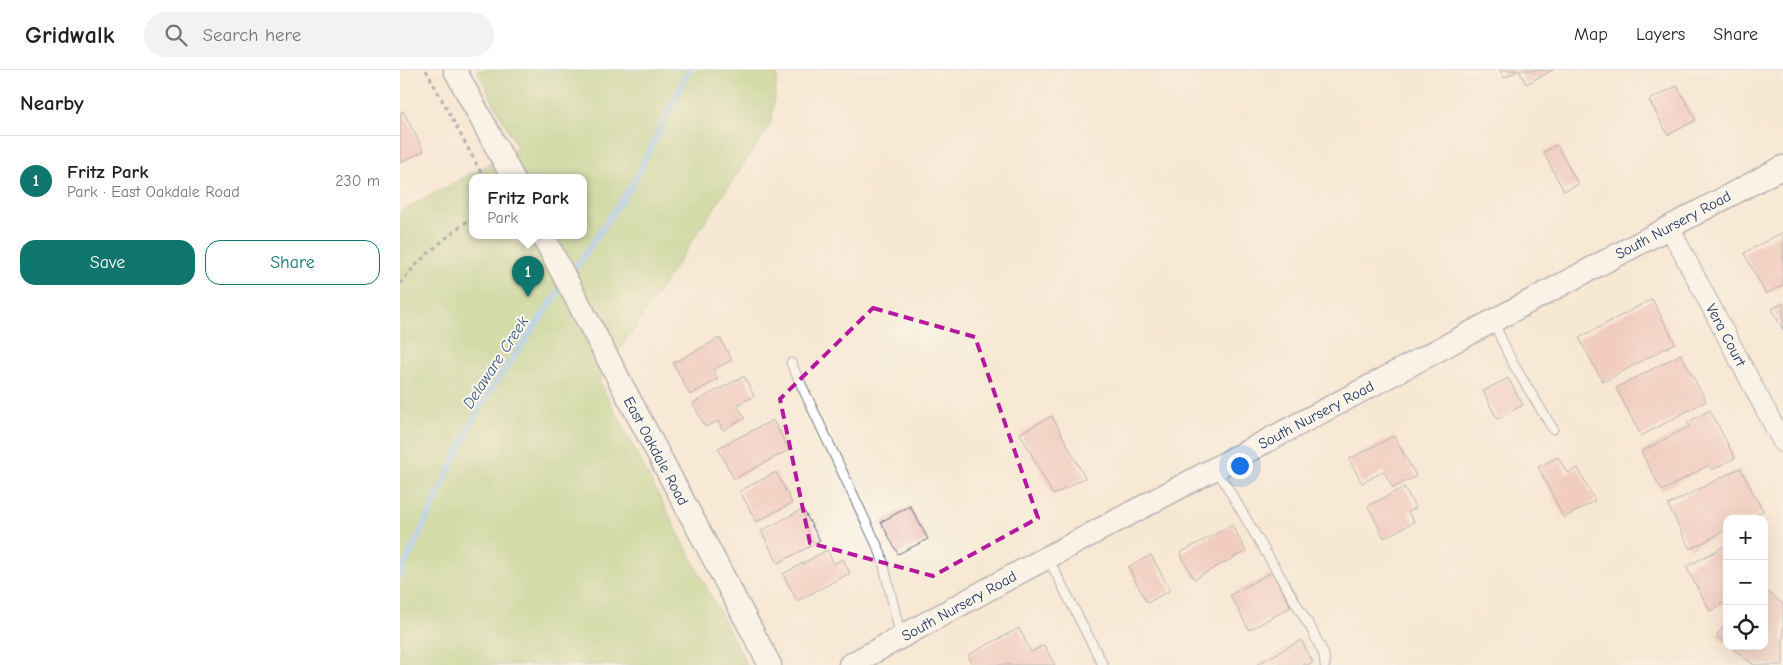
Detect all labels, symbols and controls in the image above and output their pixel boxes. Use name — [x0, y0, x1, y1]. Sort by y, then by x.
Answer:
search box — [144, 12, 494, 57]
text: Gridwalk — [25, 21, 114, 49]
icon: search — [162, 21, 190, 49]
text: Search here — [202, 24, 301, 46]
text: Map — [1574, 24, 1608, 45]
text: Layers — [1636, 24, 1685, 45]
text: Share — [1713, 24, 1758, 45]
text: Nearby — [20, 91, 84, 115]
text: Fritz Park — [67, 161, 149, 183]
text: 1 — [33, 172, 39, 190]
text: 230 m — [335, 172, 380, 190]
popup — [469, 174, 587, 239]
text: Park · East Oakdale Road — [67, 183, 240, 201]
text: Fritz Park — [487, 187, 569, 209]
street label: South Nursery Road — [1612, 187, 1734, 263]
text: Park — [487, 209, 518, 227]
button: Save — [20, 240, 195, 285]
button: Share — [205, 240, 380, 285]
pin: 1 — [512, 256, 544, 297]
street label: Vera Court — [1702, 301, 1750, 370]
water label: Delaware Creek — [459, 313, 532, 412]
street label: South Nursery Road — [1255, 377, 1377, 453]
street label: East Oakdale Road — [620, 394, 692, 508]
your location — [1227, 453, 1253, 479]
map controls — [1723, 515, 1768, 650]
button: + — [1723, 515, 1768, 560]
button: − — [1723, 560, 1768, 605]
street label: South Nursery Road — [898, 567, 1020, 645]
button: locate — [1723, 605, 1768, 650]

